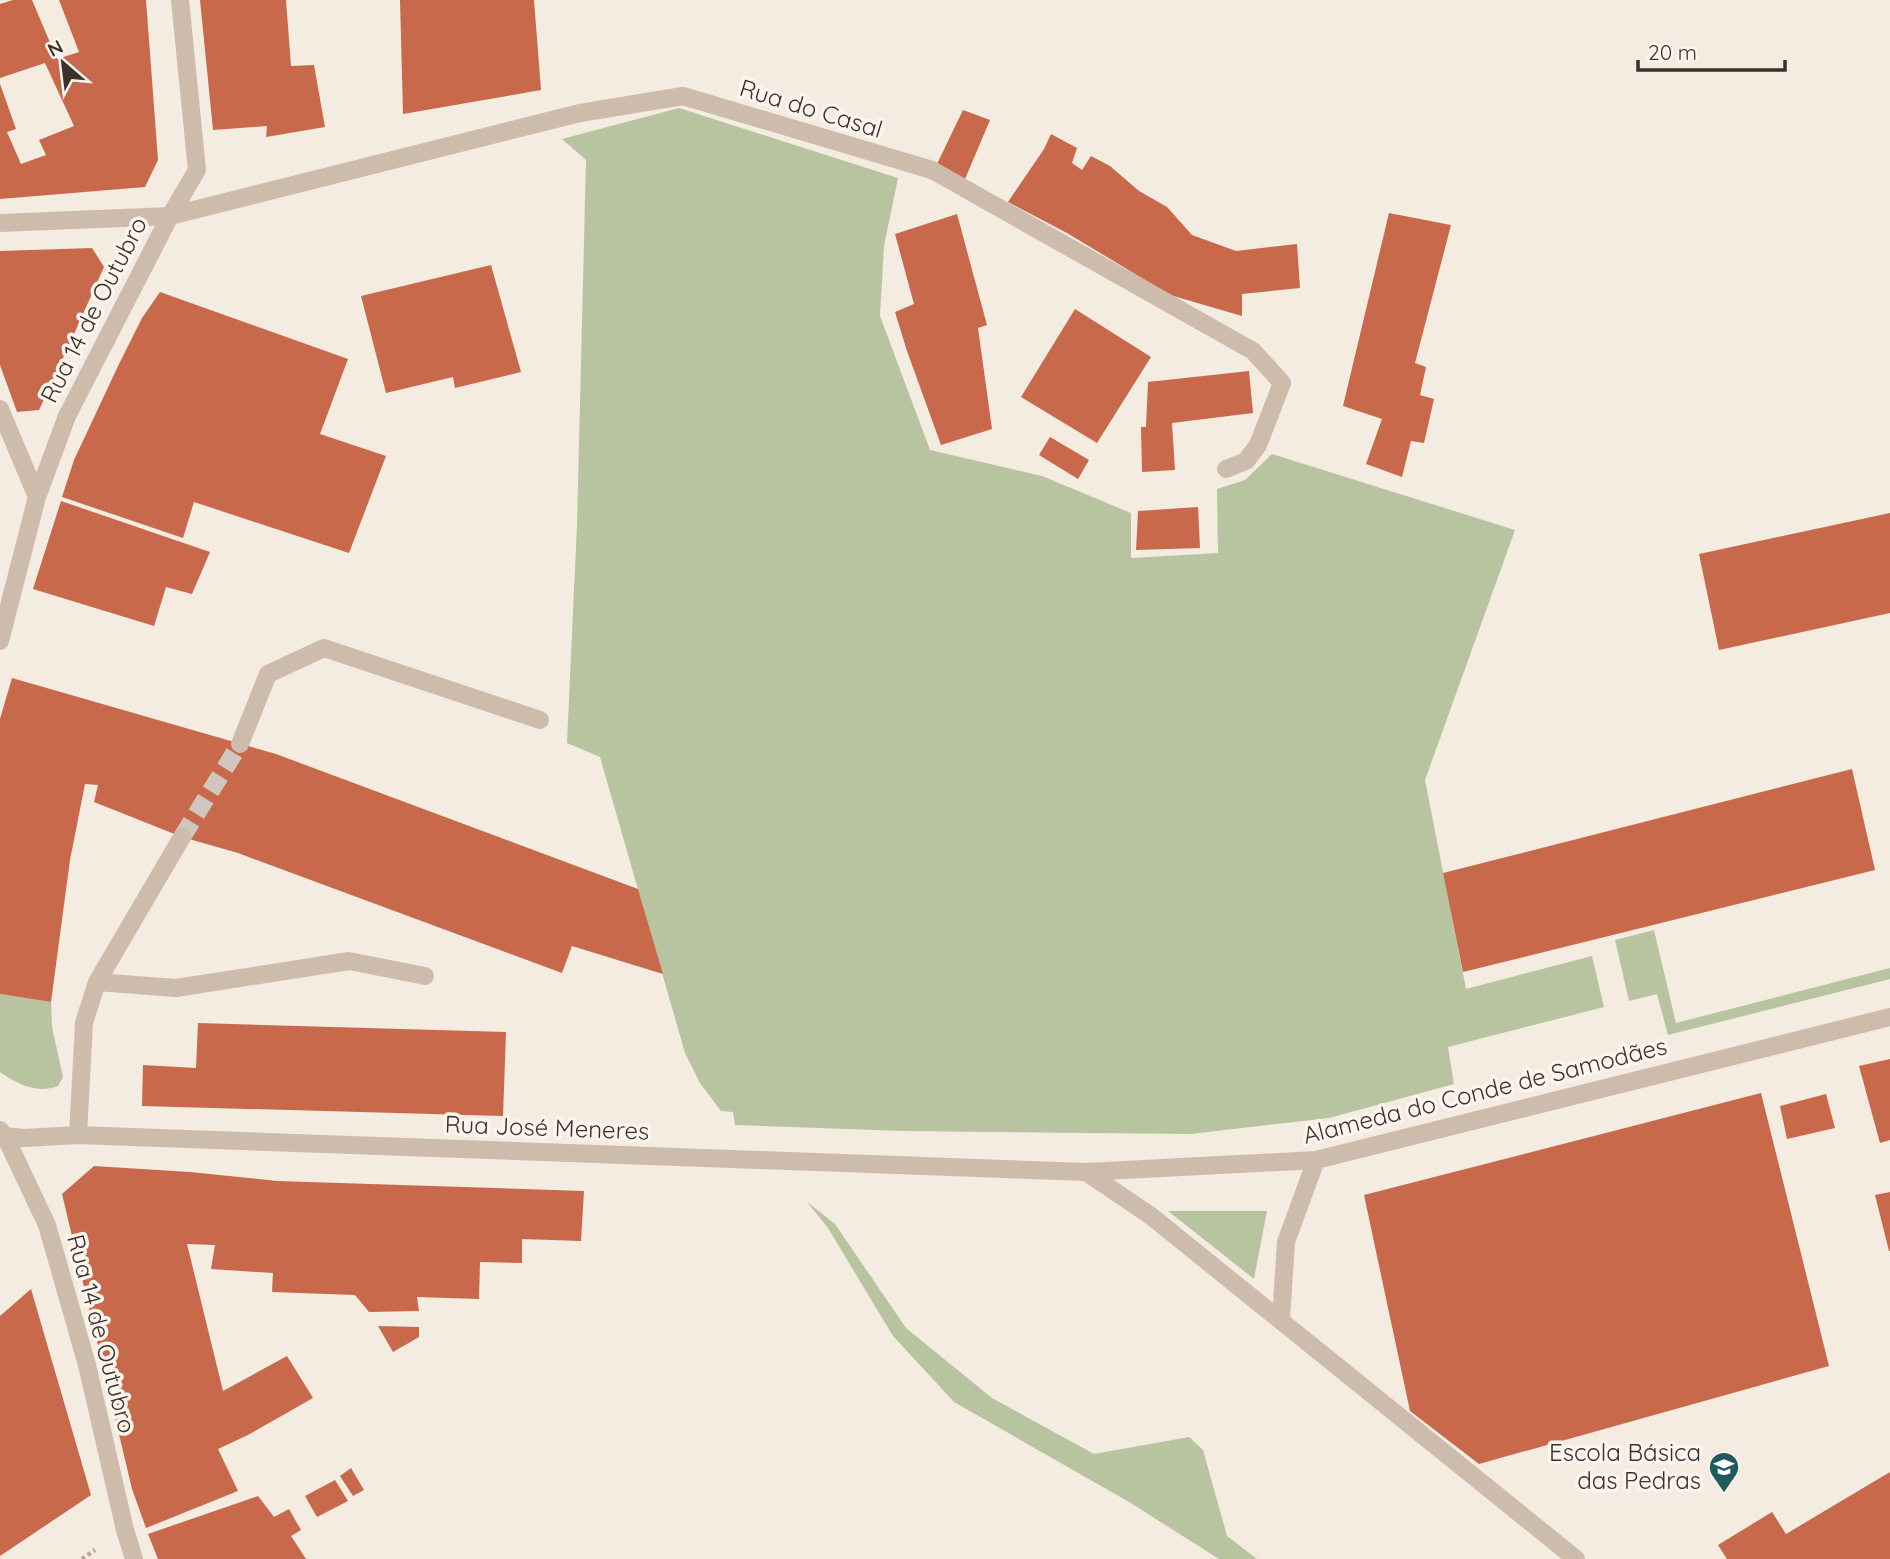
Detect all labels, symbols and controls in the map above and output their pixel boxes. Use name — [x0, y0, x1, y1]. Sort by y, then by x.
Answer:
north arrow — [28, 28, 98, 98]
scale bar — [1638, 28, 1785, 72]
text: N — [43, 34, 67, 62]
text: 20 m — [1648, 39, 1697, 65]
street label: Rua do Casal — [736, 72, 886, 144]
street label: Rua 14 de Outubro — [33, 212, 153, 407]
street label: Alameda do Conde de Samodães — [1300, 1030, 1670, 1150]
street label: Rua José Meneres — [444, 1108, 650, 1146]
street label: Rua 14 de Outubro — [61, 1231, 143, 1436]
place label: Escola Básica das Pedras — [1549, 1437, 1701, 1495]
school or university icon: Escola Básica das Pedras — [1707, 1450, 1741, 1494]

